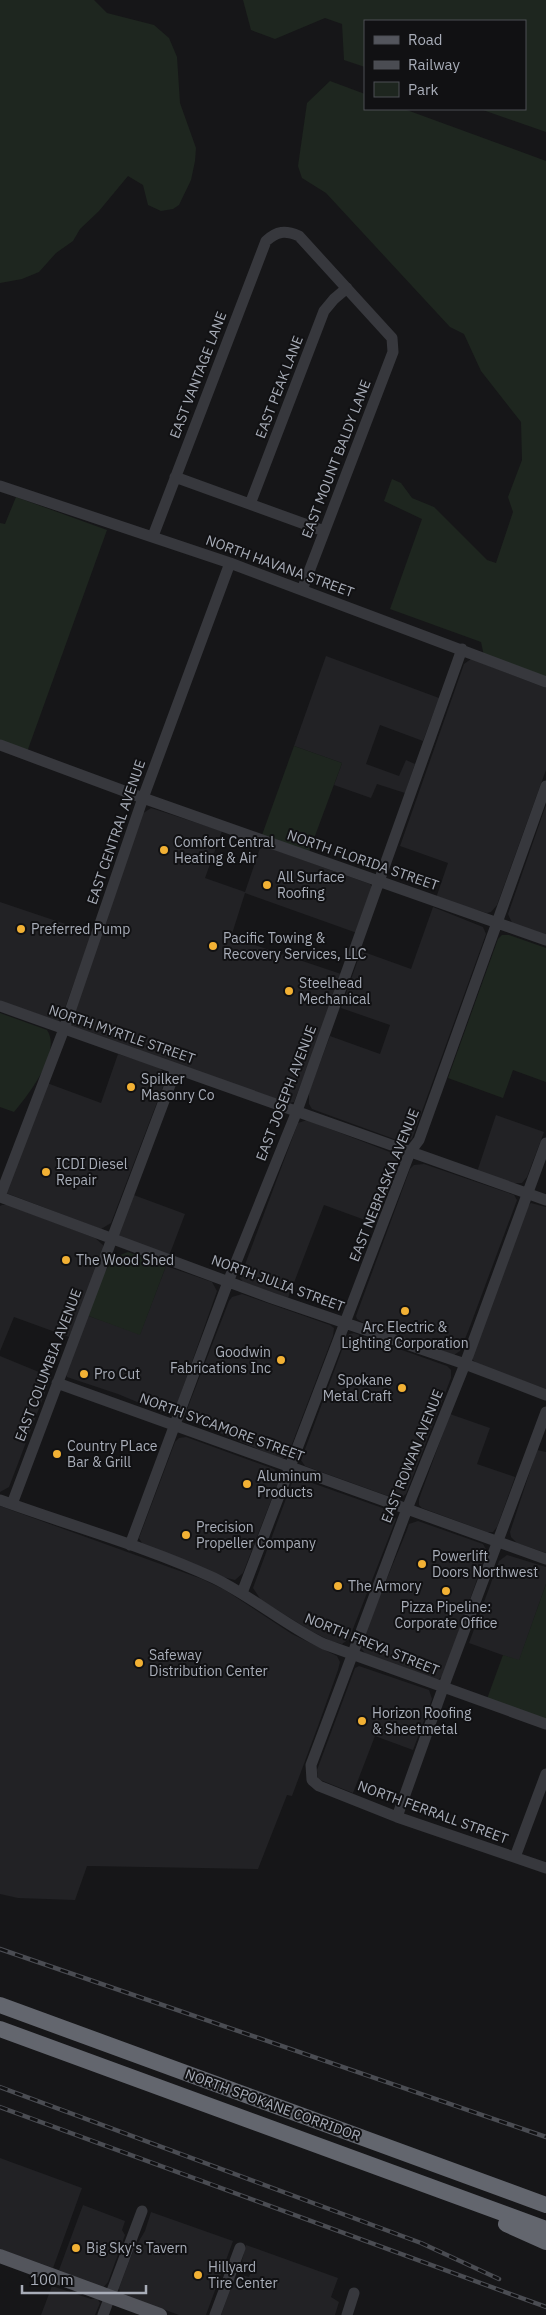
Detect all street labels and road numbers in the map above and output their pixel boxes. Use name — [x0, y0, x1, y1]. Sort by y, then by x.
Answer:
street label: EAST VANTAGE LANE — [165, 309, 231, 441]
street label: EAST PEAK LANE — [251, 333, 307, 441]
street label: EAST MOUNT BALDY LANE — [297, 377, 375, 541]
street label: NORTH HAVANA STREET — [203, 531, 357, 601]
street label: EAST CENTRAL AVENUE — [83, 757, 149, 907]
street label: NORTH FLORIDA STREET — [285, 826, 441, 894]
street label: NORTH MYRTLE STREET — [46, 1000, 198, 1068]
street label: EAST JOSEPH AVENUE — [252, 1023, 320, 1163]
street label: EAST NEBRASKA AVENUE — [345, 1106, 423, 1264]
street label: NORTH JULIA STREET — [209, 1251, 347, 1315]
street label: EAST COLUMBIA AVENUE — [11, 1286, 85, 1444]
street label: EAST ROWAN AVENUE — [377, 1387, 447, 1525]
street label: NORTH SYCAMORE STREET — [137, 1389, 307, 1465]
street label: NORTH FREYA STREET — [302, 1609, 442, 1679]
street label: NORTH FERRALL STREET — [355, 1776, 511, 1848]
street label: NORTH SPOKANE CORRIDOR — [183, 2065, 363, 2145]

